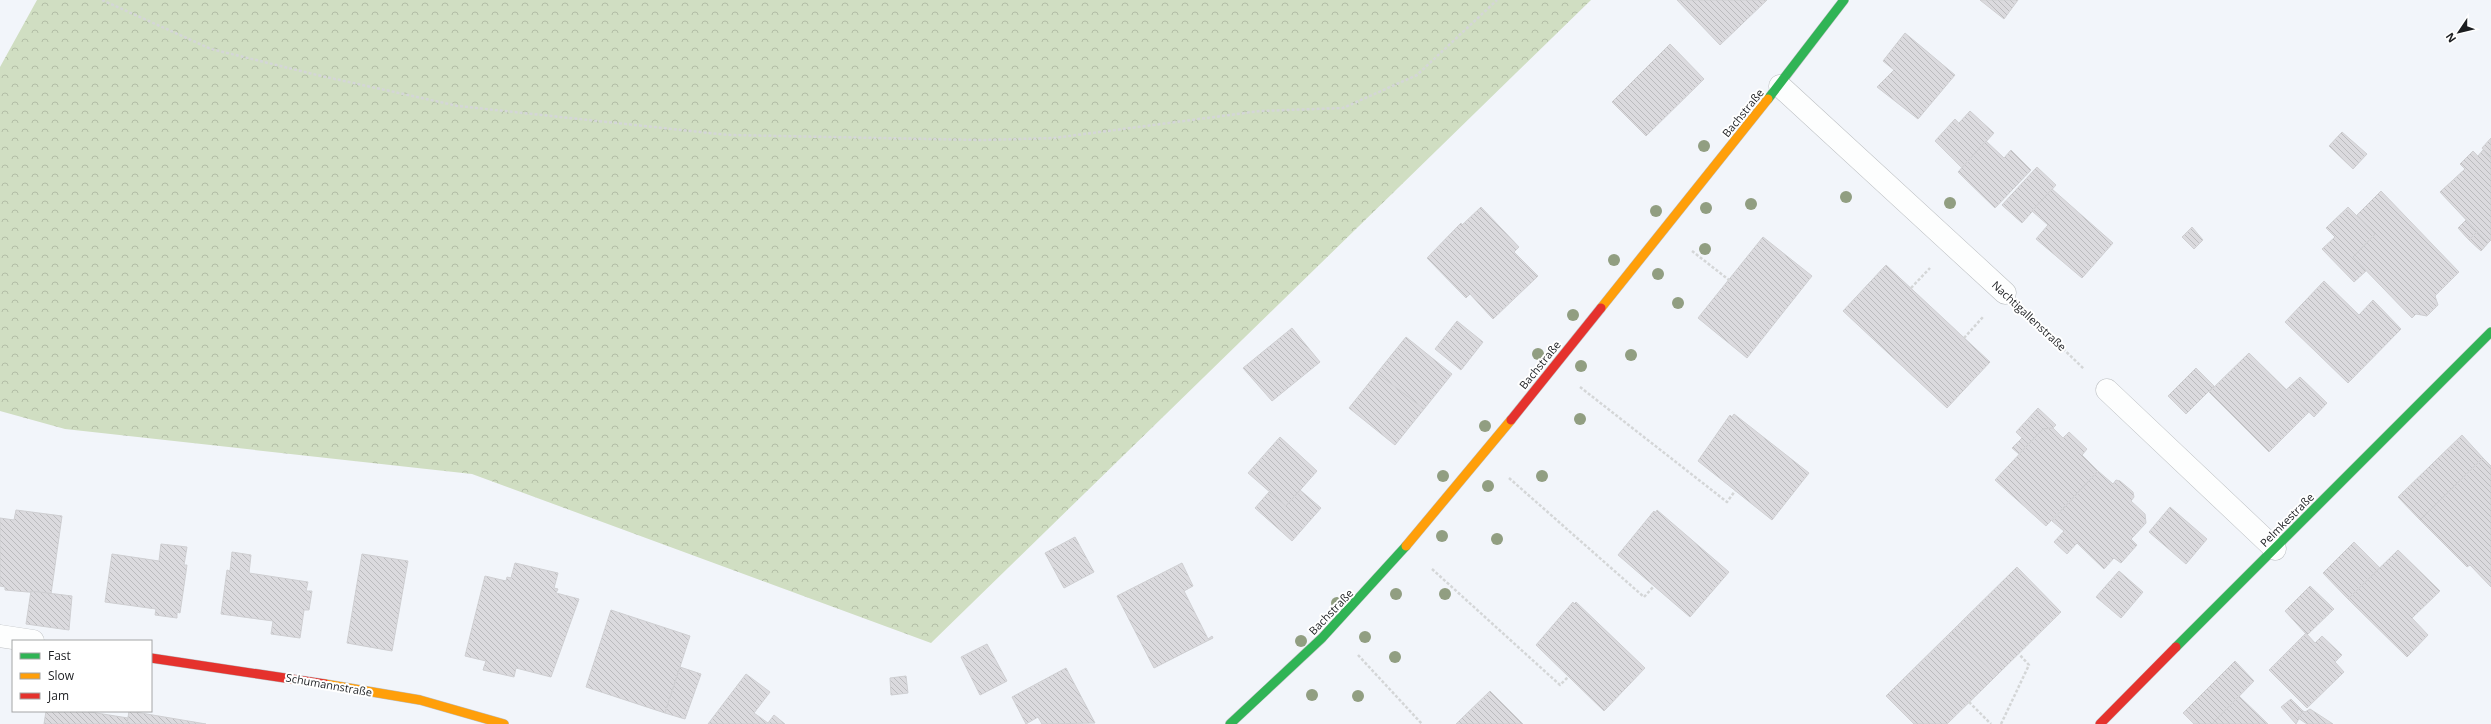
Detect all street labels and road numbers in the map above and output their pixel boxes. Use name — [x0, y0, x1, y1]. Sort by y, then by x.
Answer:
street label: Bachstraße — [1719, 85, 1767, 140]
street label: Nachtigallenstraße — [1989, 277, 2070, 354]
street label: Bachstraße — [1516, 337, 1564, 392]
street label: Pelmkestraße — [2256, 489, 2317, 550]
street label: Bachstraße — [1305, 586, 1356, 638]
street label: Schumannstraße — [285, 670, 373, 699]

